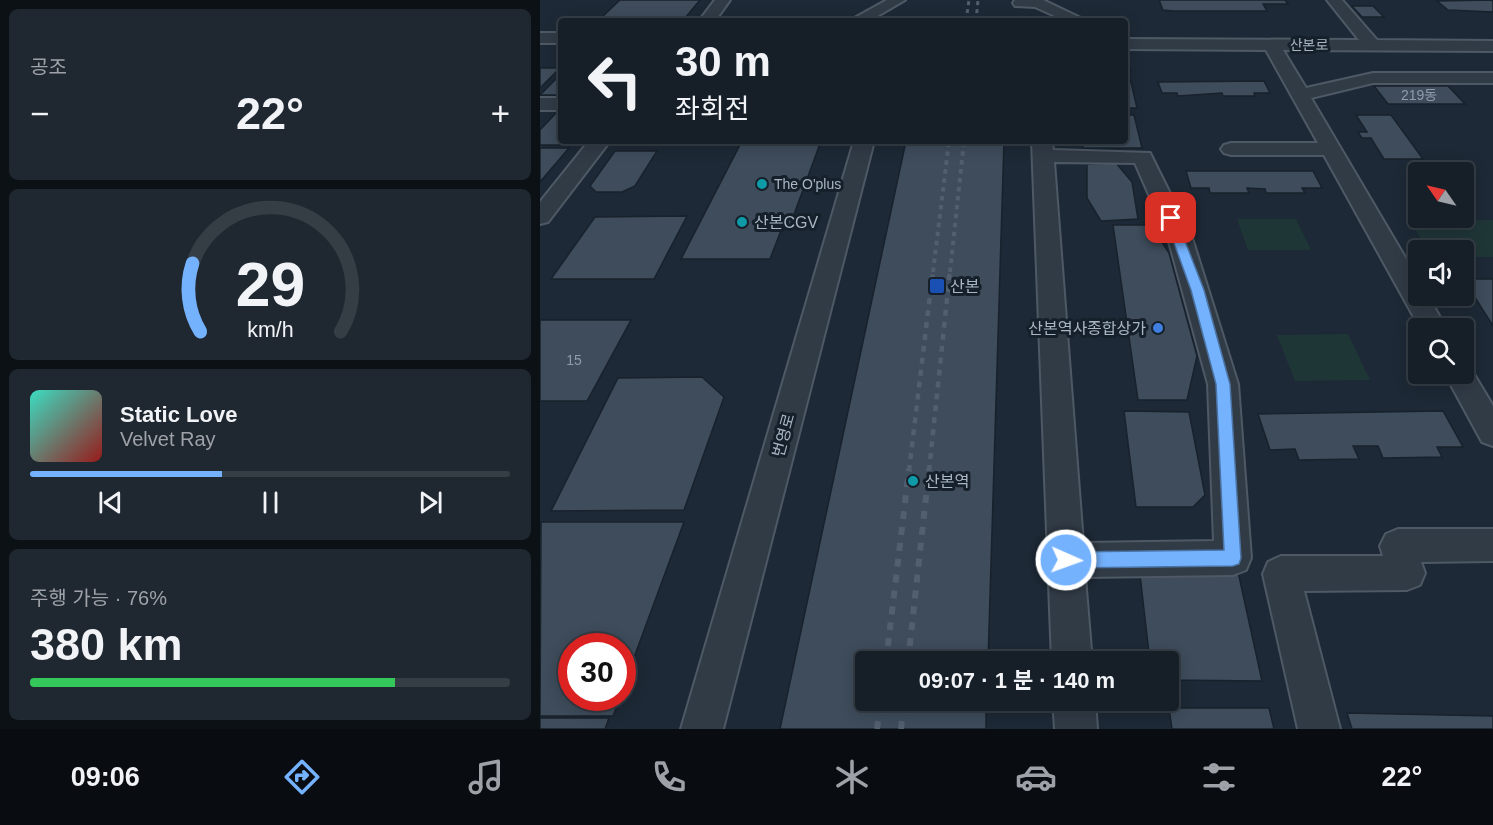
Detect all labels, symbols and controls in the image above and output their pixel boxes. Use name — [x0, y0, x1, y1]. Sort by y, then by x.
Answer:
street label: 산본로 — [1290, 37, 1328, 53]
text: 30 m — [675, 38, 771, 85]
icon: left — [576, 42, 654, 120]
text: 공조 — [30, 56, 67, 78]
house number: 219동 — [1401, 87, 1437, 103]
text: 22° — [236, 88, 304, 139]
text: 좌회전 — [675, 94, 750, 124]
text: − — [30, 95, 49, 132]
text: + — [491, 95, 510, 132]
north arrow — [1408, 162, 1474, 228]
map controls — [1408, 162, 1474, 384]
place label: The O'plus — [774, 176, 841, 192]
marker: The O'plus — [755, 177, 769, 191]
pin — [1145, 192, 1196, 243]
icon: arrive — [1154, 201, 1187, 234]
place label: 산본CGV — [754, 214, 818, 231]
marker: 산본CGV — [735, 215, 749, 229]
button: sound — [1408, 240, 1474, 306]
text: 29 — [235, 250, 305, 319]
marker: 산본 — [928, 277, 946, 295]
place label: 산본 — [950, 278, 979, 295]
text: km/h — [247, 318, 293, 342]
button: search — [1408, 318, 1474, 384]
place label: 산본역사종합상가 — [1028, 320, 1146, 337]
marker: 산본역사종합상가 — [1151, 321, 1165, 335]
house number: 15 — [566, 352, 582, 368]
text: Static Love — [120, 402, 237, 427]
street label: 번영로 — [770, 411, 797, 459]
text: Velvet Ray — [120, 428, 216, 450]
place label: 산본역 — [925, 473, 969, 490]
marker: 산본역 — [906, 474, 920, 488]
icon: previous — [94, 486, 127, 519]
icon: pause — [254, 486, 287, 519]
icon: next — [414, 486, 447, 519]
position arrow — [1034, 528, 1098, 592]
text: 주행 가능 · 76% — [30, 587, 167, 609]
text: 380 km — [30, 619, 183, 670]
speed limit sign: 30 — [558, 633, 636, 711]
text: 09:07 · 1 분 · 140 m — [919, 668, 1115, 693]
icon: directions — [281, 756, 323, 798]
icon: music — [465, 756, 507, 798]
icon: phone — [648, 756, 690, 798]
icon: climate — [831, 756, 873, 798]
icon: car — [1015, 756, 1057, 798]
icon: filters — [1198, 756, 1240, 798]
text: 09:06 — [71, 762, 140, 792]
text: 22° — [1381, 762, 1422, 792]

